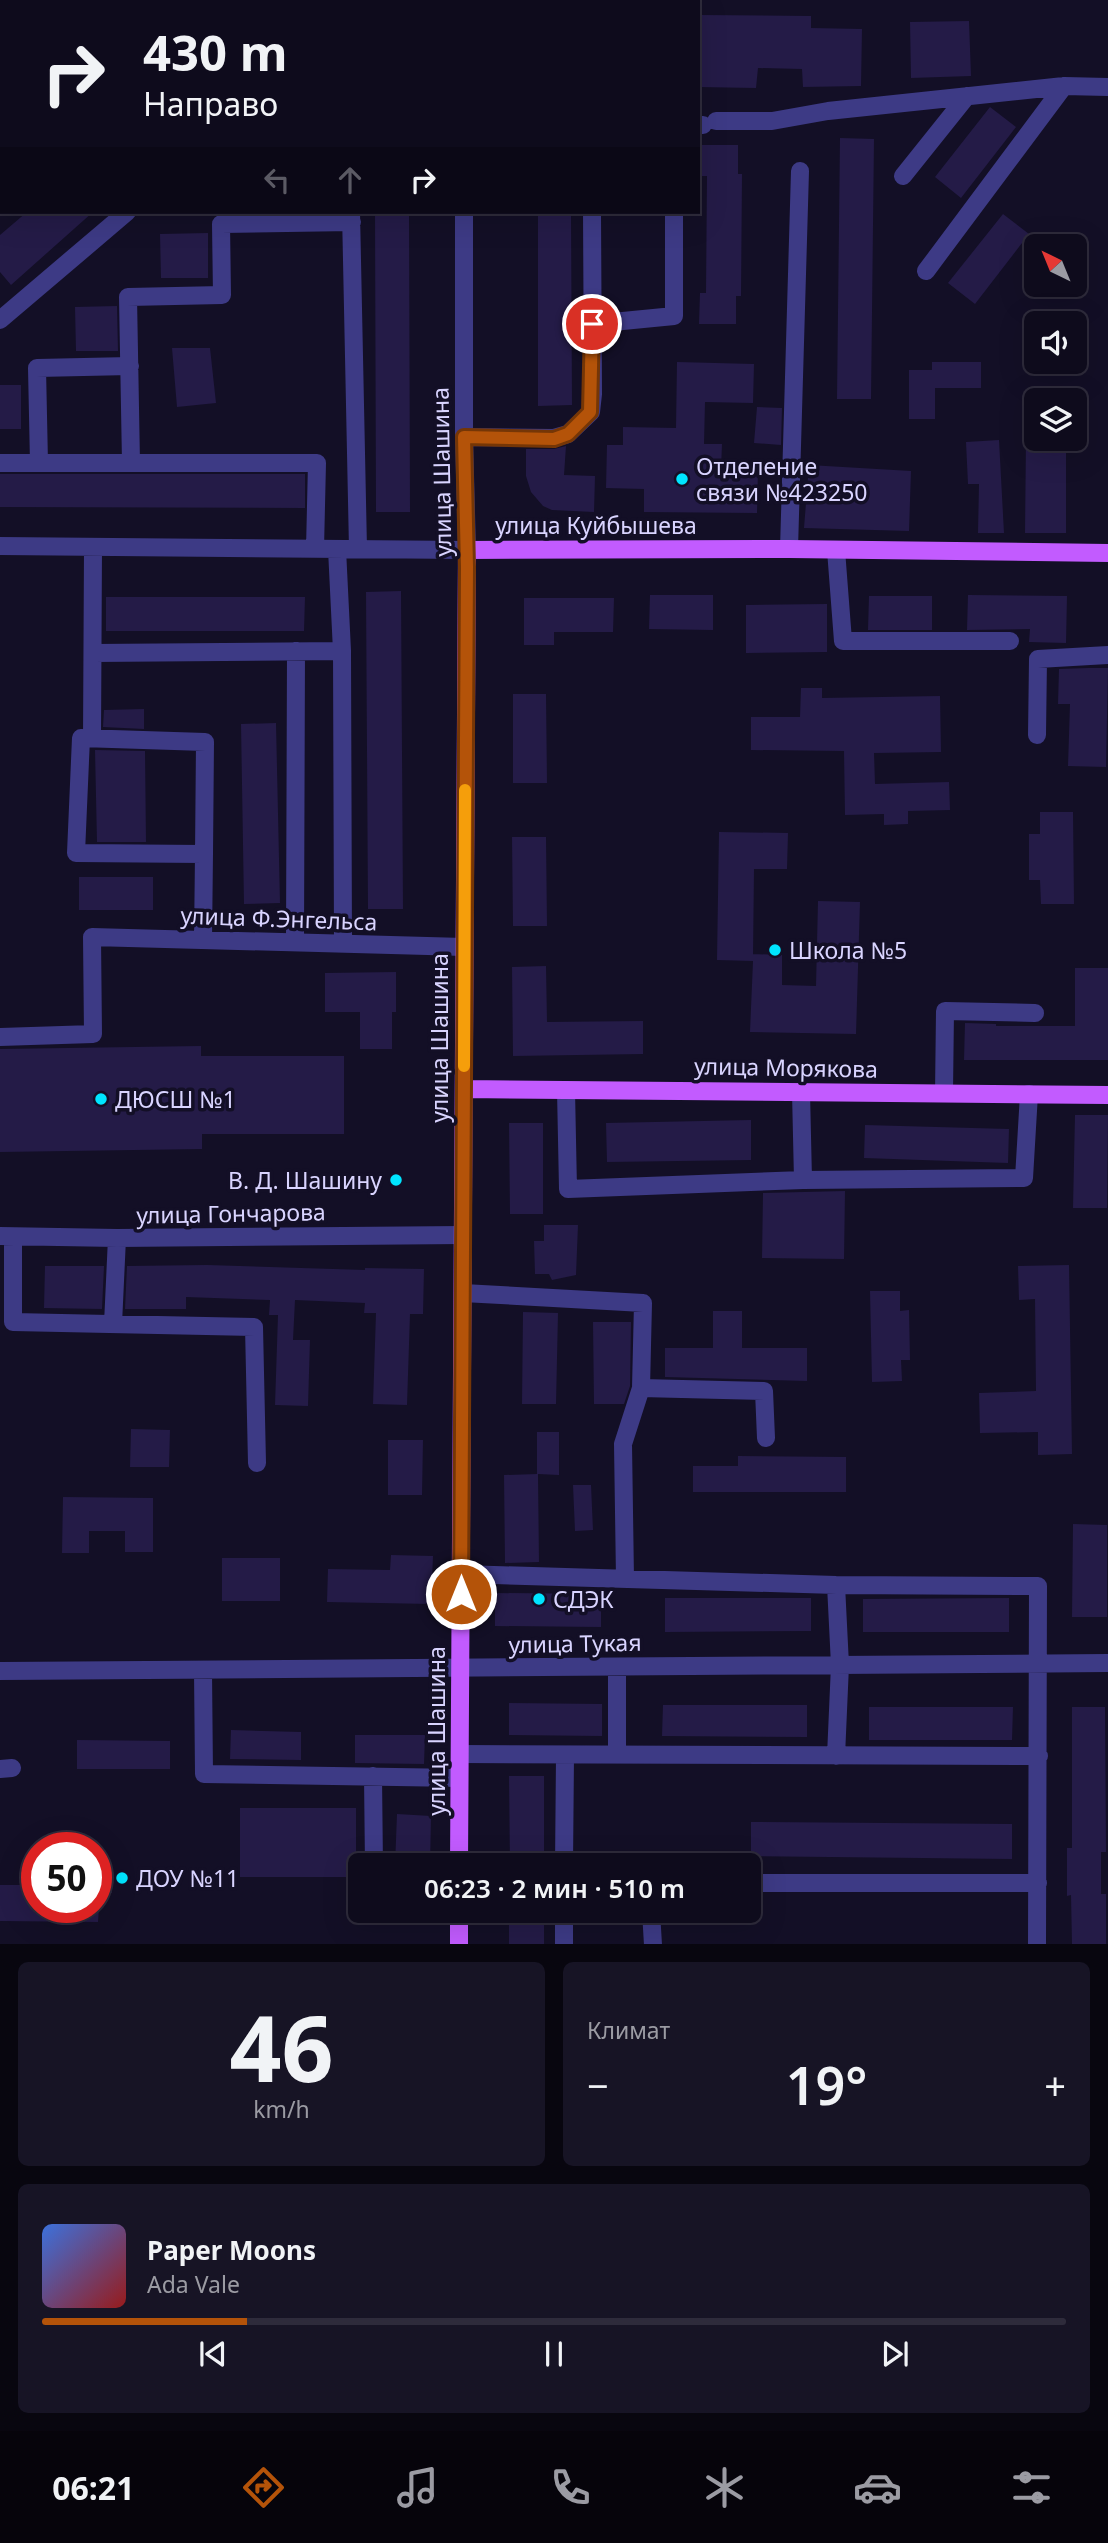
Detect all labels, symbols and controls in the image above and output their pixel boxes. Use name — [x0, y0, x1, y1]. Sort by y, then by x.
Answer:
text: 430 m — [143, 19, 288, 85]
icon: right — [28, 28, 119, 119]
text: Направо — [143, 82, 278, 125]
icon: left — [258, 161, 296, 199]
icon: ahead — [331, 161, 369, 199]
icon: right — [404, 161, 442, 199]
north arrow — [1024, 234, 1087, 298]
map controls — [1024, 234, 1087, 451]
pin — [562, 294, 622, 354]
icon: arrive — [573, 305, 611, 343]
button: sound — [1024, 311, 1087, 374]
street label: улица Шашина — [424, 387, 458, 557]
button: layers — [1024, 388, 1087, 451]
place label: Отделение связи №423250 — [696, 450, 867, 508]
marker: Отделение связи №423250 — [674, 471, 690, 487]
street label: улица Куйбышева — [495, 509, 697, 541]
street label: улица Ф.Энгельса — [180, 899, 378, 937]
place label: Школа №5 — [789, 934, 907, 966]
marker: Школа №5 — [767, 942, 783, 958]
street label: улица Шашина — [423, 953, 455, 1123]
street label: улица Морякова — [694, 1049, 878, 1085]
place label: ДЮСШ №1 — [115, 1083, 236, 1115]
marker: ДЮСШ №1 — [93, 1091, 109, 1107]
place label: В. Д. Шашину — [228, 1164, 382, 1196]
marker: В. Д. Шашину — [388, 1172, 404, 1188]
street label: улица Гончарова — [136, 1195, 326, 1231]
position arrow — [424, 1557, 498, 1631]
place label: СДЭК — [553, 1583, 614, 1615]
marker: СДЭК — [531, 1591, 547, 1607]
street label: улица Тукая — [508, 1626, 642, 1660]
street label: улица Шашина — [420, 1646, 452, 1816]
speed limit sign: 50 — [21, 1832, 112, 1923]
place label: ДОУ №11 — [136, 1862, 239, 1894]
marker: ДОУ №11 — [114, 1870, 130, 1886]
text: 06:23 · 2 мин · 510 m — [424, 1870, 685, 1906]
text: 46 — [229, 1985, 334, 2109]
text: Климат — [587, 2014, 670, 2046]
text: 19° — [786, 2049, 867, 2120]
text: − — [587, 2059, 609, 2111]
text: + — [1044, 2059, 1066, 2111]
text: km/h — [253, 2093, 310, 2125]
text: Paper Moons — [147, 2232, 316, 2268]
text: Ada Vale — [147, 2268, 240, 2300]
icon: previous — [194, 2335, 232, 2373]
icon: pause — [535, 2335, 573, 2373]
icon: next — [876, 2335, 914, 2373]
icon: directions — [239, 2463, 288, 2512]
icon: music — [393, 2463, 442, 2512]
icon: phone — [546, 2463, 595, 2512]
icon: climate — [700, 2463, 749, 2512]
icon: car — [853, 2463, 902, 2512]
icon: filters — [1007, 2463, 1056, 2512]
text: 06:21 — [52, 2466, 134, 2509]

